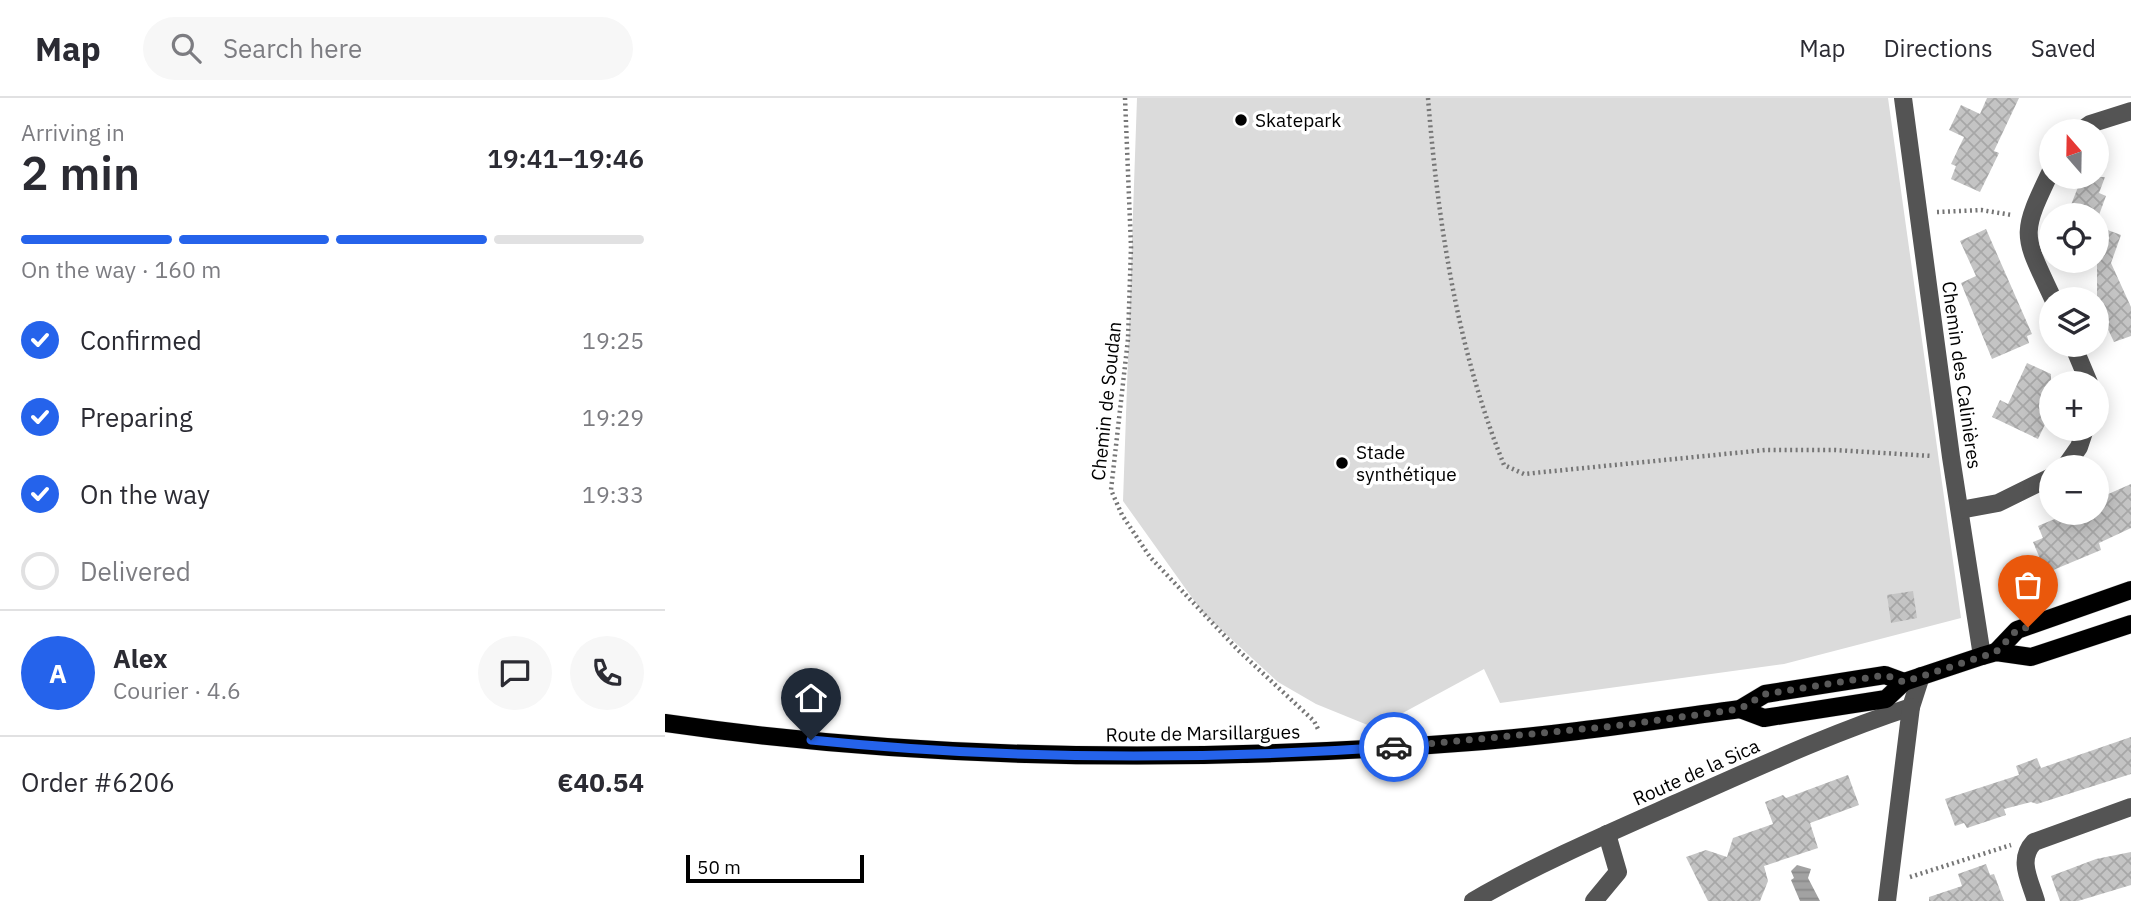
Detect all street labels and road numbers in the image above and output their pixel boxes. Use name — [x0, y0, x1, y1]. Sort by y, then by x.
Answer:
street label: Chemin des Calinières — [1937, 280, 1987, 470]
street label: Chemin de Soudan — [1086, 320, 1126, 482]
street label: Route de Marsillargues — [1105, 719, 1301, 747]
street label: Route de la Sica — [1629, 733, 1763, 811]

